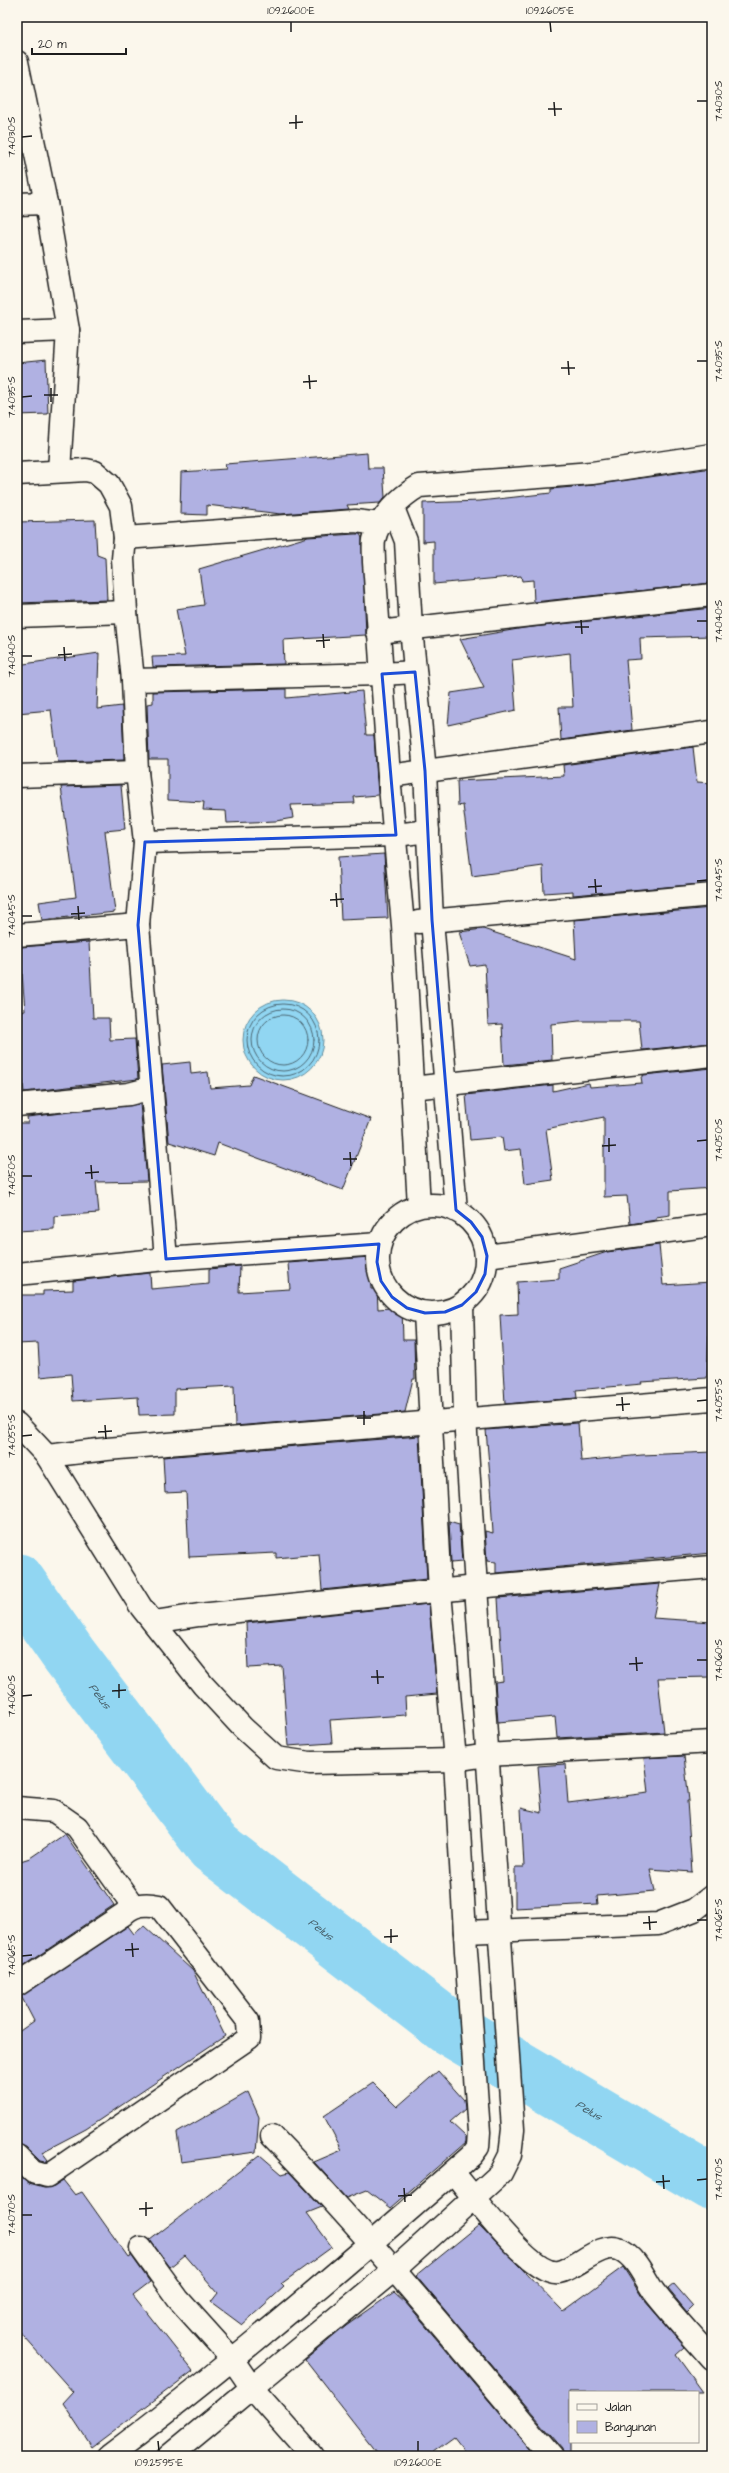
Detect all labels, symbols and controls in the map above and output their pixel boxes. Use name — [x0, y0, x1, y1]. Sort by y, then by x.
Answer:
text: 109.2600°E — [267, 4, 315, 18]
text: 109.2605°E — [526, 4, 574, 18]
scale bar — [32, 30, 126, 56]
text: 20 m — [38, 36, 67, 53]
text: 7.4030°S — [712, 80, 726, 121]
text: 7.4030°S — [5, 116, 19, 157]
text: 7.4035°S — [712, 340, 726, 382]
text: 7.4035°S — [5, 376, 19, 418]
text: 7.4040°S — [712, 599, 726, 642]
text: 7.4040°S — [5, 634, 19, 677]
text: 7.4045°S — [712, 858, 726, 902]
text: 7.4045°S — [5, 894, 19, 938]
text: 7.4050°S — [712, 1118, 726, 1161]
text: 7.4050°S — [5, 1154, 19, 1197]
text: 7.4055°S — [712, 1378, 726, 1422]
text: 7.4055°S — [5, 1414, 19, 1458]
text: 7.4060°S — [712, 1638, 726, 1681]
text: 7.4060°S — [5, 1674, 19, 1717]
water label: Pelus — [85, 1680, 116, 1713]
text: 7.4065°S — [712, 1898, 726, 1941]
water label: Pelus — [305, 1914, 338, 1945]
text: 7.4065°S — [5, 1934, 19, 1977]
water label: Pelus — [573, 2096, 606, 2125]
text: 7.4070°S — [712, 2158, 726, 2200]
text: 7.4070°S — [5, 2194, 19, 2236]
legend — [569, 2391, 699, 2443]
text: Jalan — [605, 2399, 631, 2416]
text: Bangunan — [605, 2419, 656, 2437]
text: 109.2595°E — [135, 2456, 183, 2470]
text: 109.2600°E — [394, 2456, 442, 2470]

